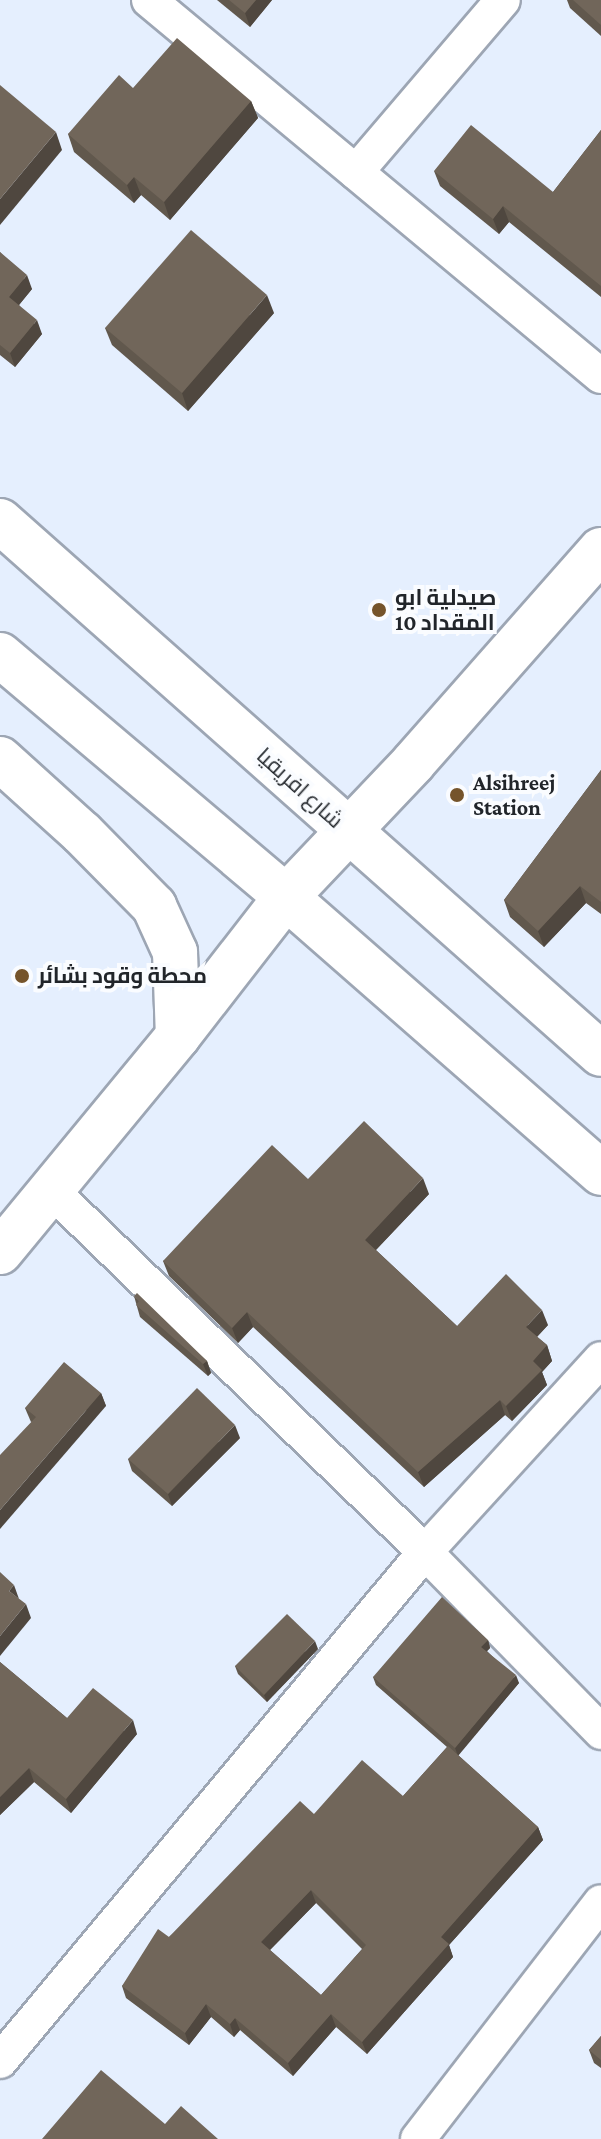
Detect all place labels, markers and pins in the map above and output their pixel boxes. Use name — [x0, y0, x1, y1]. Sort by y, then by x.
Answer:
place label: صيدلية ابو المقداد 10 — [395, 584, 496, 636]
marker: صيدلية ابو المقداد 10 — [370, 601, 388, 619]
place label: Alsihreej Station — [473, 769, 555, 820]
marker: Alsihreej Station — [448, 786, 466, 804]
place label: محطة وقود بشائر — [38, 963, 207, 989]
marker: محطة وقود بشائر — [13, 967, 31, 985]

